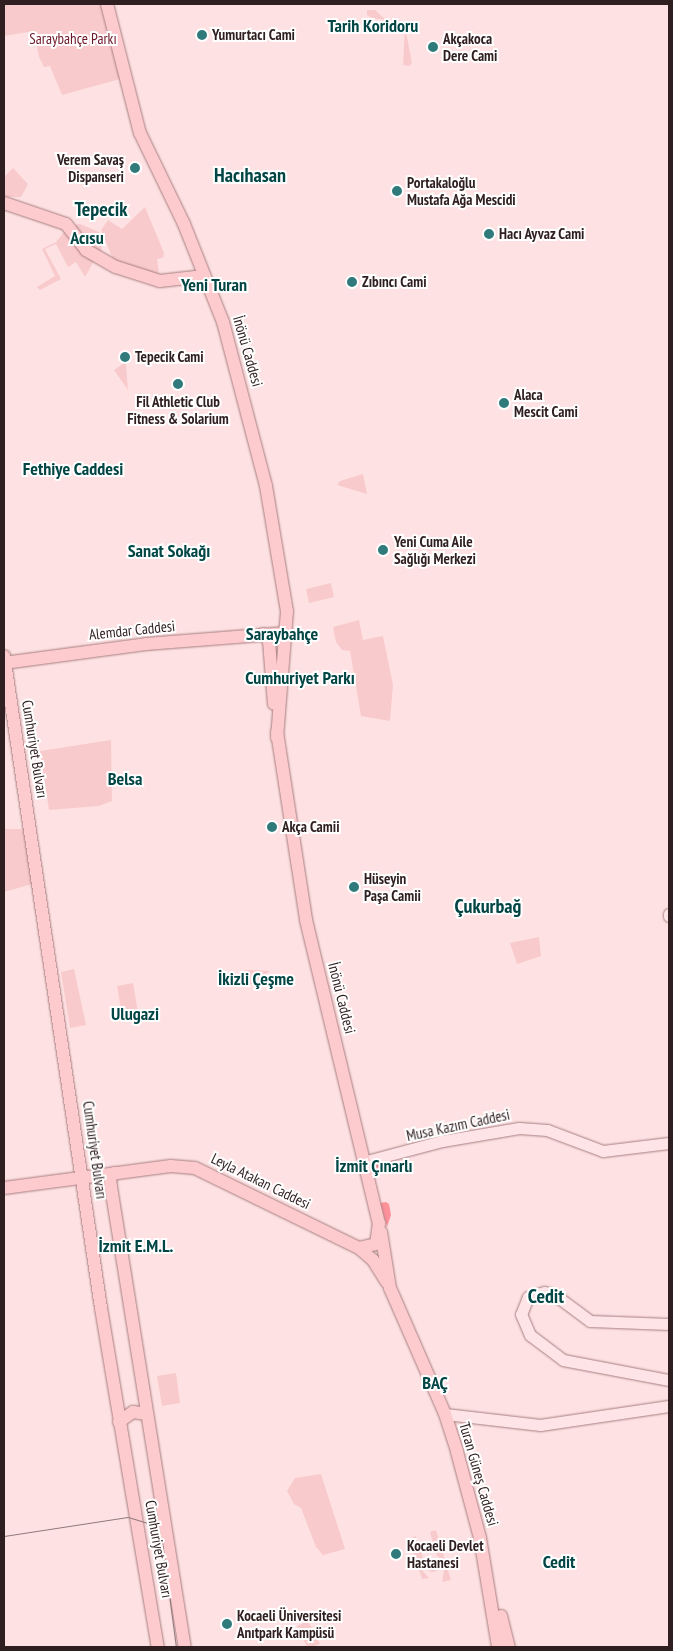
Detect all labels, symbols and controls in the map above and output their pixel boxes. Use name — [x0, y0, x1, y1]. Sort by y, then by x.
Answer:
district label: Tarih Koridoru — [328, 15, 418, 37]
place label: Yumurtacı Cami — [212, 26, 295, 44]
marker: Yumurtacı Cami — [196, 29, 208, 41]
place label: Akçakoca Dere Cami — [443, 29, 498, 64]
park label: Saraybahçe Parkı — [29, 30, 117, 48]
marker: Akçakoca Dere Cami — [427, 41, 439, 53]
place label: Verem Savaş Dispanseri — [57, 150, 124, 185]
marker: Verem Savaş Dispanseri — [128, 161, 142, 175]
district label: Hacıhasan — [214, 163, 286, 187]
place label: Portakaloğlu Mustafa Ağa Mescidi — [407, 173, 516, 208]
marker: Portakaloğlu Mustafa Ağa Mescidi — [391, 185, 403, 197]
district label: Tepecik — [74, 197, 128, 221]
place label: Hacı Ayvaz Cami — [499, 225, 586, 243]
district label: Acısu — [70, 227, 104, 249]
marker: Hacı Ayvaz Cami — [483, 228, 495, 240]
place label: Zıbıncı Cami — [362, 273, 427, 291]
district label: Yeni Turan — [181, 274, 247, 296]
marker: Zıbıncı Cami — [346, 276, 358, 288]
street label: İnönü Caddesi — [229, 313, 267, 389]
place label: Tepecik Cami — [135, 348, 204, 366]
marker: Tepecik Cami — [119, 351, 131, 363]
marker: Fil Athletic Club Fitness & Solarium — [172, 378, 184, 390]
place label: Alaca Mescit Cami — [514, 385, 578, 420]
place label: Fil Athletic Club Fitness & Solarium — [127, 392, 229, 427]
marker: Alaca Mescit Cami — [498, 397, 510, 409]
district label: Fethiye Caddesi — [23, 458, 123, 480]
place label: Yeni Cuma Aile Sağlığı Merkezi — [394, 532, 476, 567]
district label: Sanat Sokağı — [128, 540, 210, 562]
marker: Yeni Cuma Aile Sağlığı Merkezi — [376, 543, 390, 557]
street label: Alemdar Caddesi — [88, 617, 176, 643]
district label: Saraybahçe — [246, 623, 318, 645]
district label: Cumhuriyet Parkı — [245, 667, 355, 689]
street label: Cumhuriyet Bulvarı — [18, 699, 52, 799]
district label: Belsa — [108, 768, 142, 790]
place label: Akça Camii — [282, 818, 340, 836]
marker: Akça Camii — [266, 821, 278, 833]
place label: Hüseyin Paşa Camii — [364, 869, 421, 904]
marker: Hüseyin Paşa Camii — [348, 881, 360, 893]
district label: Çukurbağ — [455, 894, 521, 918]
street label: İnönü Caddesi — [324, 960, 360, 1036]
district label: İkizli Çeşme — [218, 968, 294, 990]
district label: Ulugazi — [111, 1003, 159, 1025]
street label: Cumhuriyet Bulvarı — [79, 1100, 111, 1200]
street label: Musa Kazım Caddesi — [405, 1105, 511, 1145]
street label: Leyla Atakan Caddesi — [208, 1149, 314, 1213]
district label: İzmit Çınarlı — [335, 1155, 413, 1177]
district label: İzmit E.M.L. — [99, 1235, 173, 1257]
district label: Cedit — [528, 1284, 564, 1308]
district label: BAÇ — [422, 1372, 448, 1394]
street label: Turan Güneş Caddesi — [456, 1420, 502, 1528]
street label: Cumhuriyet Bulvarı — [142, 1499, 176, 1599]
place label: Kocaeli Devlet Hastanesi — [407, 1536, 484, 1571]
marker: Kocaeli Devlet Hastanesi — [389, 1547, 403, 1561]
district label: Cedit — [543, 1551, 575, 1573]
place label: Kocaeli Üniversitesi Anıtpark Kampüsü — [237, 1606, 341, 1641]
marker: Kocaeli Üniversitesi Anıtpark Kampüsü — [221, 1618, 233, 1630]

